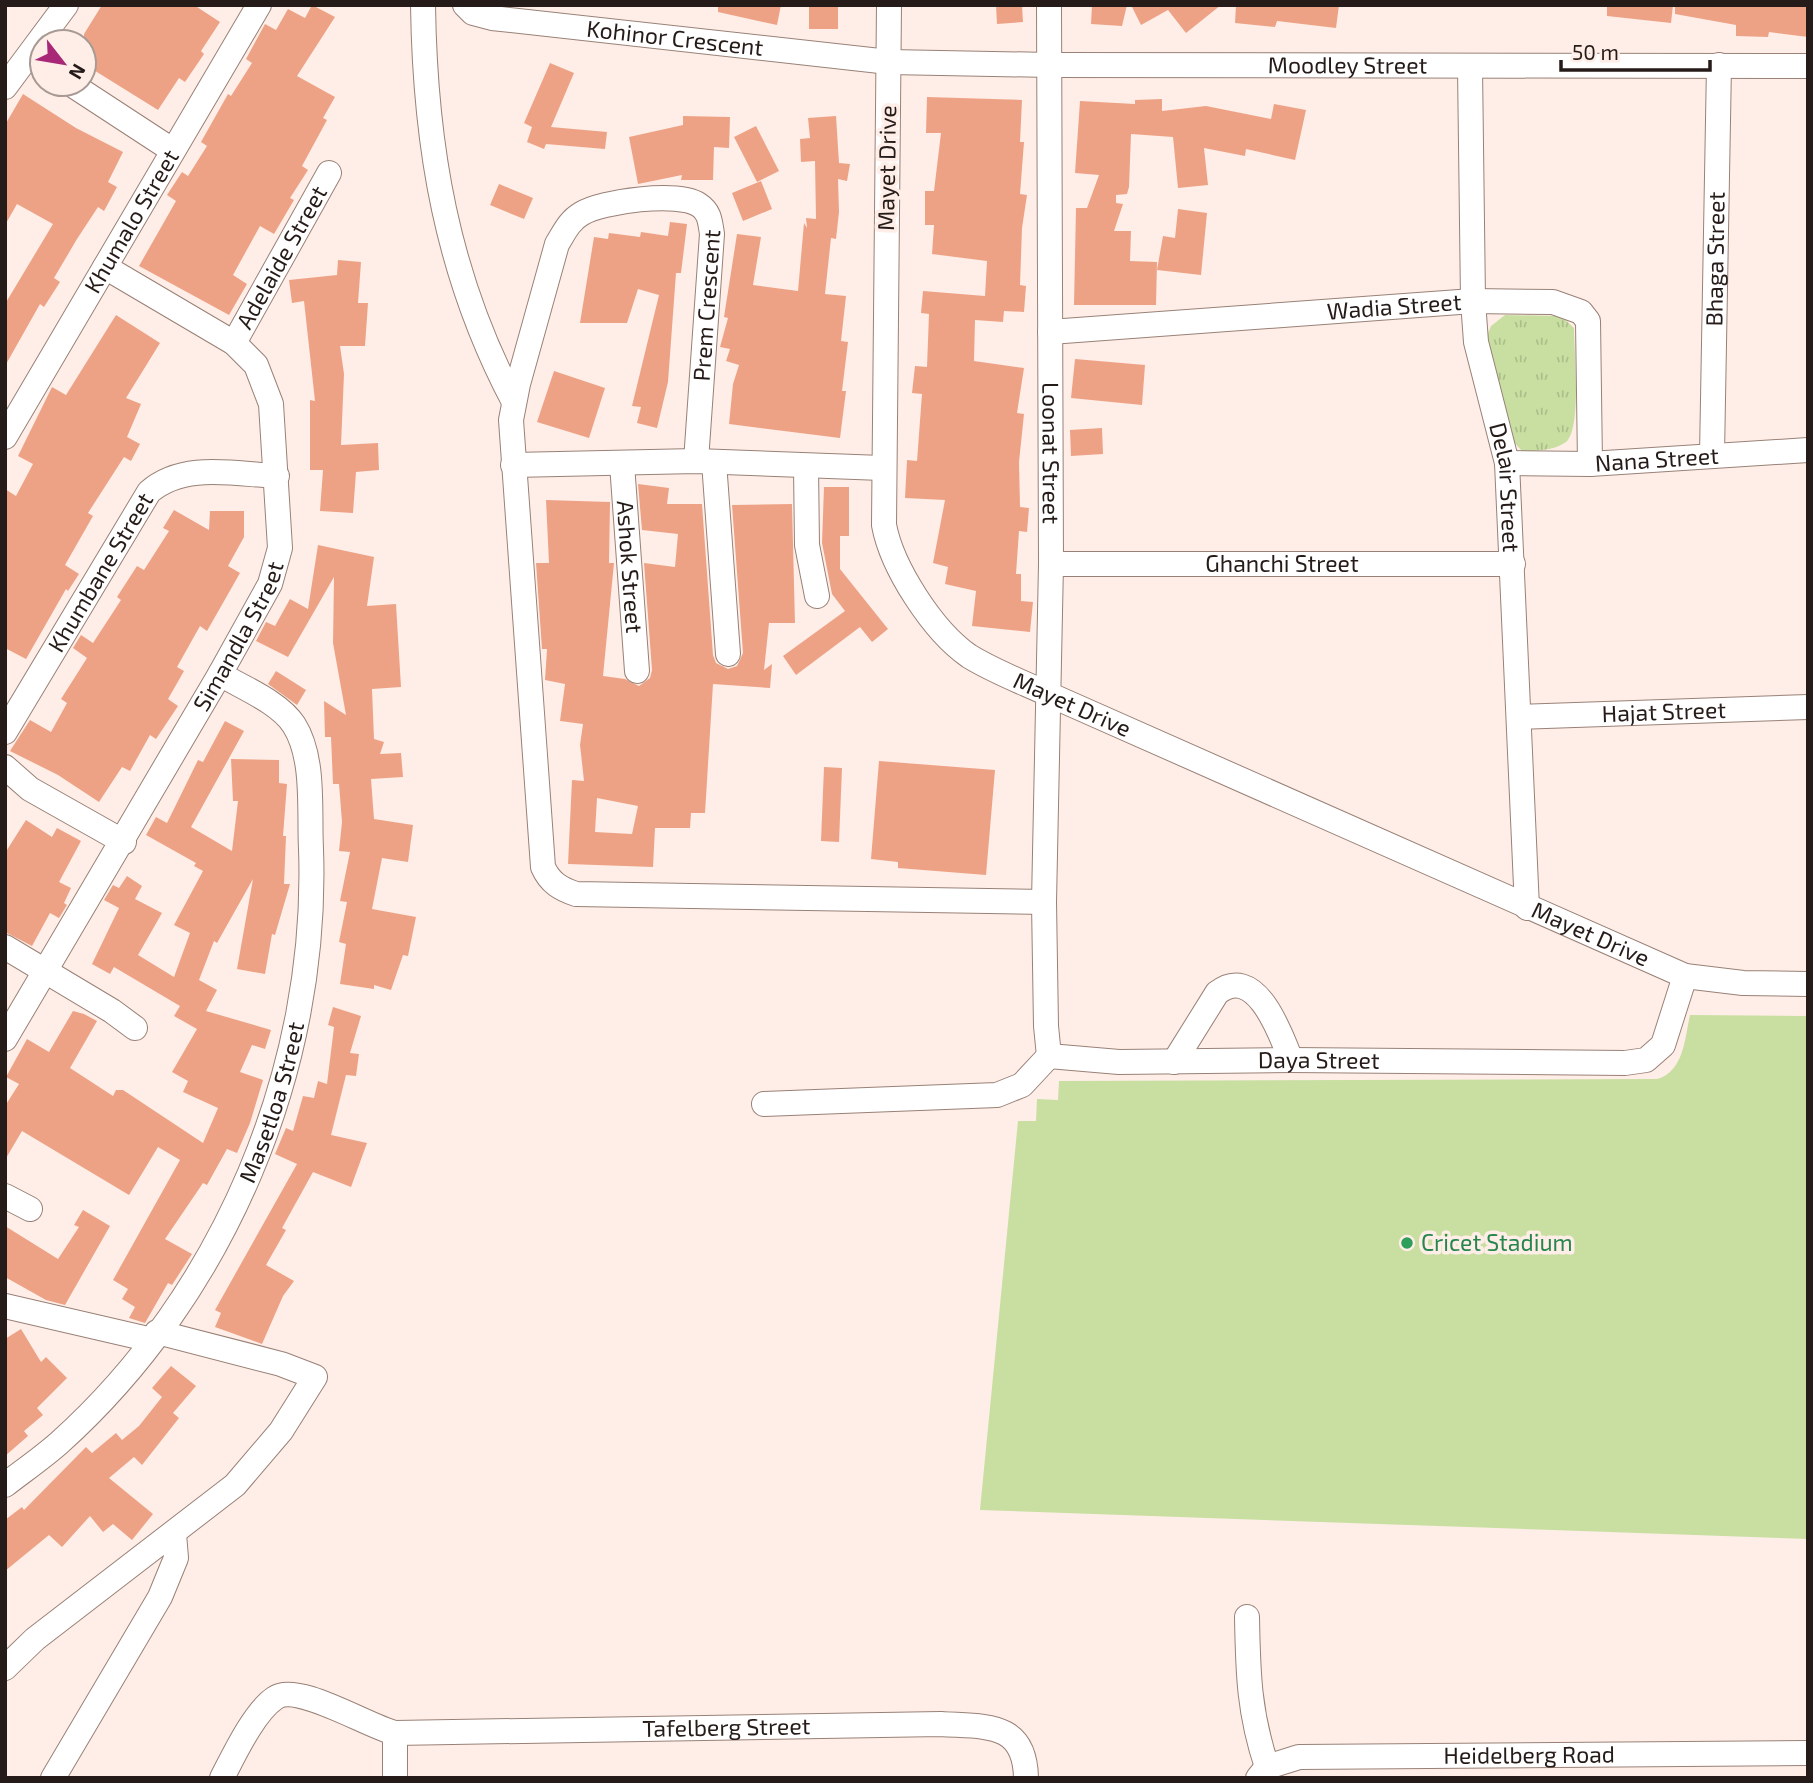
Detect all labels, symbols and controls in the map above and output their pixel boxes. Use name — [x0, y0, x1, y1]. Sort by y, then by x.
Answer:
street label: Kohinor Crescent — [585, 14, 765, 61]
north arrow — [28, 28, 98, 98]
scale bar — [1561, 28, 1710, 72]
text: 50 m — [1572, 39, 1619, 64]
street label: Moodley Street — [1268, 50, 1428, 78]
text: N — [65, 60, 91, 84]
street label: Mayet Drive — [871, 105, 901, 231]
street label: Khumalo Street — [78, 144, 184, 298]
street label: Adelaide Street — [230, 180, 332, 333]
street label: Bhaga Street — [1699, 191, 1730, 327]
street label: Prem Crescent — [687, 228, 725, 382]
street label: Wadia Street — [1326, 287, 1462, 325]
street label: Loonat Street — [1037, 382, 1066, 524]
street label: Delair Street — [1484, 419, 1526, 553]
street label: Nana Street — [1594, 441, 1720, 477]
street label: Khumbane Street — [41, 487, 158, 657]
street label: Ashok Street — [612, 499, 649, 634]
street label: Ghanchi Street — [1205, 549, 1359, 577]
street label: Simandla Street — [186, 558, 289, 716]
street label: Mayet Drive — [1009, 666, 1136, 742]
street label: Hajat Street — [1601, 695, 1727, 727]
street label: Mayet Drive — [1528, 895, 1654, 971]
street label: Masetloa Street — [232, 1019, 309, 1187]
street label: Daya Street — [1258, 1045, 1380, 1074]
place label: Cricet Stadium — [1421, 1228, 1573, 1256]
marker: Cricet Stadium — [1399, 1235, 1415, 1251]
street label: Tafelberg Street — [642, 1711, 811, 1742]
street label: Heidelberg Road — [1443, 1740, 1615, 1769]

